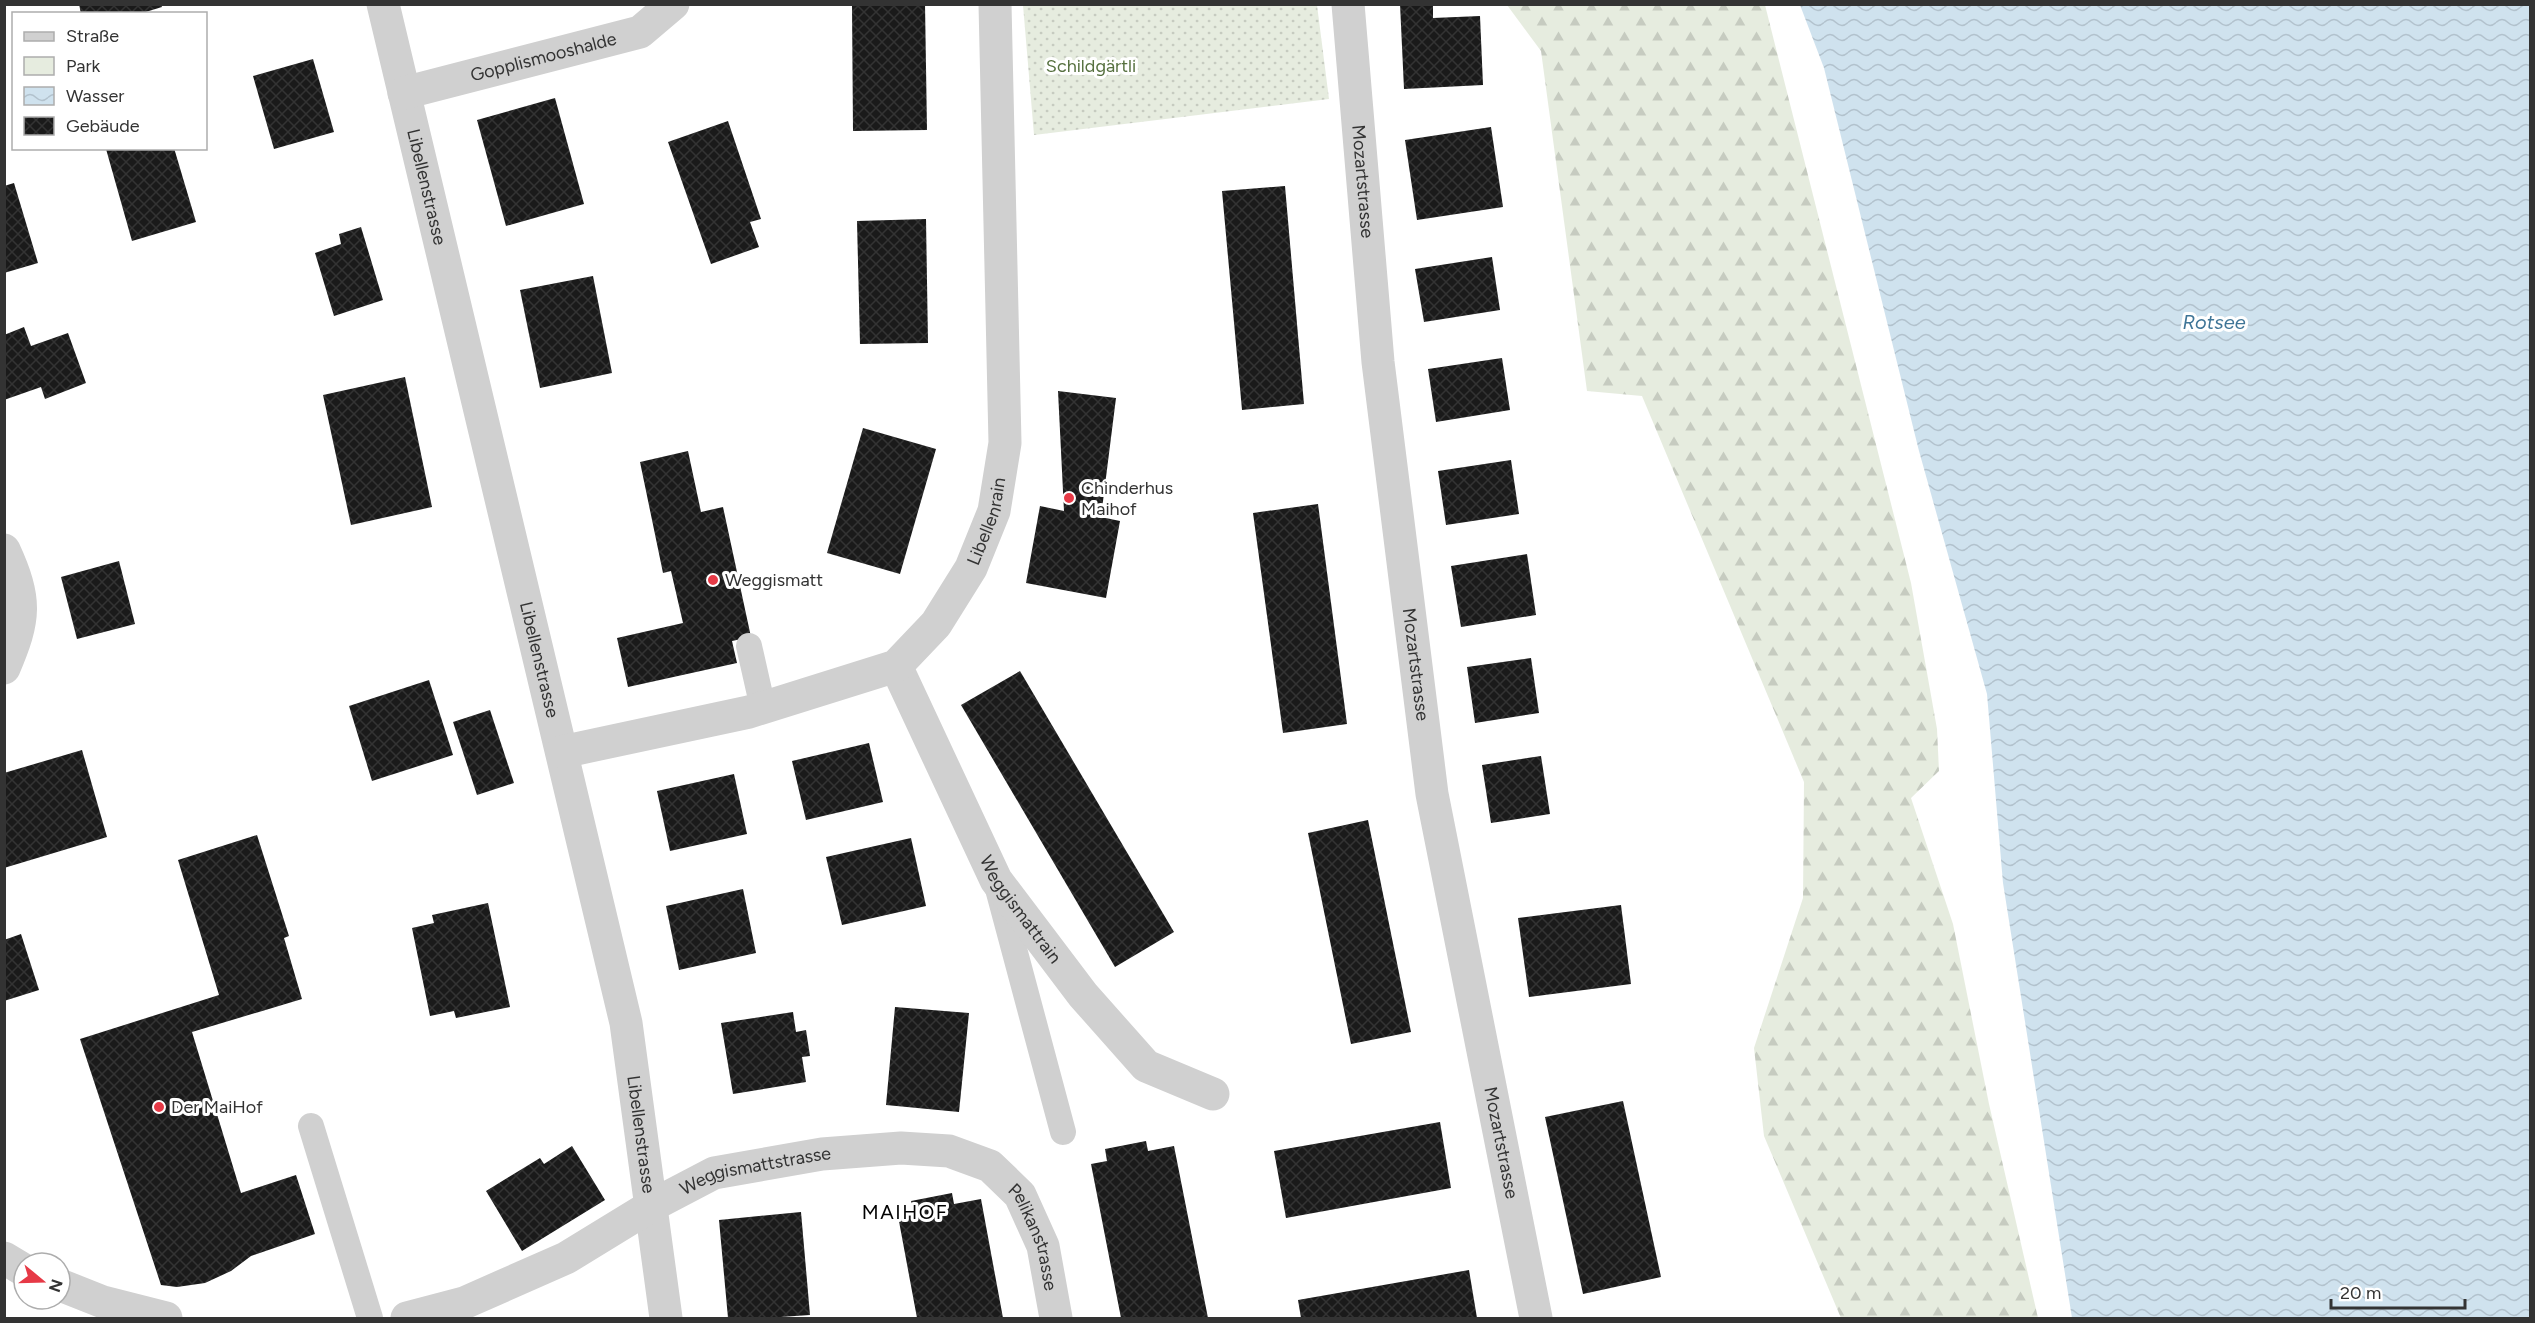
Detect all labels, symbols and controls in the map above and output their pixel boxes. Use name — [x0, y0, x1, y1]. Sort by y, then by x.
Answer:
legend — [12, 12, 207, 150]
text: Straße — [66, 25, 119, 47]
street label: Gopplismooshalde — [468, 27, 619, 86]
text: Park — [66, 55, 101, 77]
park label: Schildgärtli — [1046, 55, 1136, 77]
text: Wasser — [66, 85, 124, 107]
text: Gebäude — [66, 115, 140, 137]
street label: Mozartstrasse — [1347, 124, 1379, 239]
street label: Libellenstrasse — [402, 127, 451, 247]
water label: Rotsee — [2182, 310, 2246, 334]
street label: Libellenrain — [962, 476, 1010, 568]
place label: Chinderhus Maihof — [1081, 477, 1173, 520]
marker: Chinderhus Maihof — [1062, 491, 1076, 505]
place label: Weggismatt — [725, 569, 823, 591]
marker: Weggismatt — [706, 573, 720, 587]
street label: Libellenstrasse — [515, 599, 564, 720]
street label: Mozartstrasse — [1398, 607, 1434, 722]
street label: Weggismattrain — [975, 852, 1066, 968]
street label: Libellenstrasse — [622, 1074, 660, 1195]
street label: Mozartstrasse — [1479, 1085, 1523, 1201]
place label: Der MaiHof — [171, 1096, 263, 1118]
marker: Der MaiHof — [152, 1100, 166, 1114]
street label: Weggismattstrasse — [676, 1142, 832, 1200]
street label: Pelikanstrasse — [1004, 1179, 1062, 1292]
district label: MAIHOF — [862, 1200, 948, 1224]
north arrow — [12, 1251, 72, 1311]
scale bar — [2331, 1272, 2464, 1310]
text: N — [45, 1277, 67, 1295]
text: 20 m — [2340, 1282, 2381, 1304]

